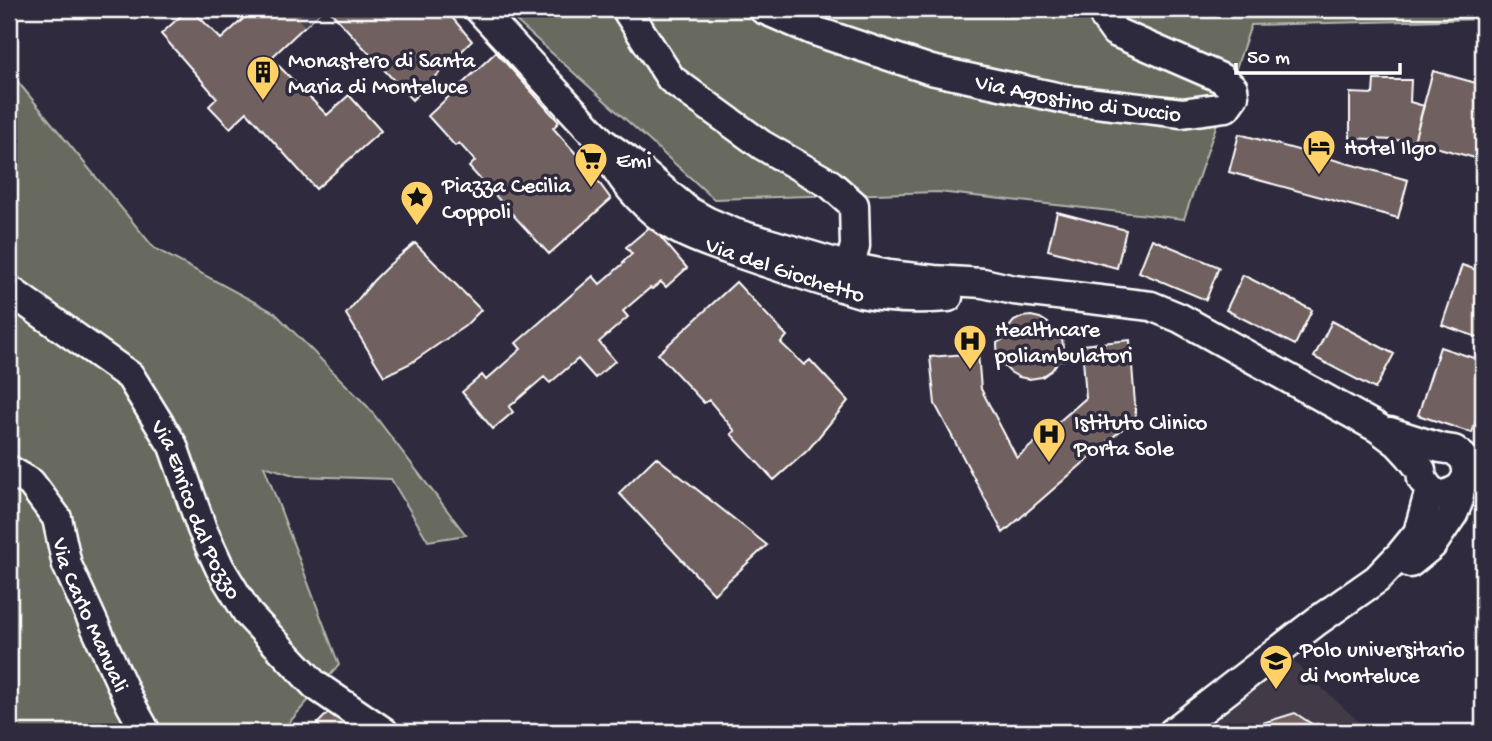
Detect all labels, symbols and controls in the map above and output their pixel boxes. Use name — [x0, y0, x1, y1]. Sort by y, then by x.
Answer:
scale bar — [1236, 32, 1401, 76]
text: 50 m — [1247, 47, 1290, 72]
place label: Monastero di Santa Maria di Monteluce — [288, 49, 477, 102]
building icon: Monastero di Santa Maria di Monteluce — [244, 53, 282, 102]
street label: Via Agostino di Duccio — [971, 70, 1183, 130]
hotel icon: Hotel Ilgo — [1300, 127, 1338, 176]
place label: Hotel Ilgo — [1344, 136, 1437, 163]
supermarket icon: Emi — [572, 140, 610, 189]
place label: Emi — [616, 149, 652, 176]
place label: Piazza Cecilia Coppoli — [441, 174, 572, 227]
place icon: Piazza Cecilia Coppoli — [398, 178, 436, 227]
street label: Via del Giochetto — [700, 232, 868, 310]
place label: Healthcare poliambulatori — [994, 318, 1133, 371]
hospital icon: Healthcare poliambulatori — [951, 322, 989, 371]
place label: Istituto Clinico Porta Sole — [1073, 411, 1208, 464]
street label: Via Enrico dal Pozzo — [143, 415, 246, 605]
hospital icon: Istituto Clinico Porta Sole — [1030, 415, 1068, 464]
street label: Via Carlo Manuali — [44, 535, 133, 697]
place label: Polo universitario di Monteluce — [1299, 638, 1465, 691]
school or university icon: Polo universitario di Monteluce — [1257, 642, 1295, 691]

